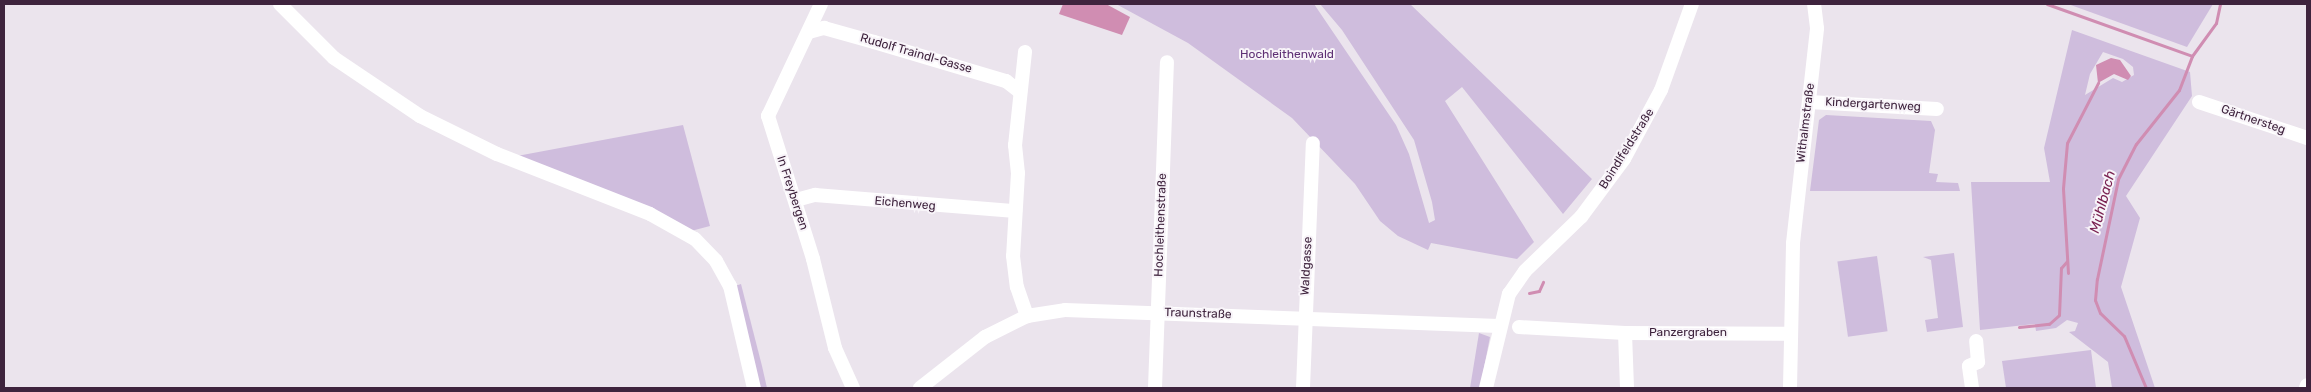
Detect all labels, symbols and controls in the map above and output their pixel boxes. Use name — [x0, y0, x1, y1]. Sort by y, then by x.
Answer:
street label: Rudolf Traindl-Gasse — [858, 31, 974, 77]
park label: Hochleithenwald — [1240, 48, 1334, 62]
street label: Withalmstraße — [1794, 82, 1818, 164]
street label: Kindergartenweg — [1825, 95, 1921, 115]
street label: Gärtnersteg — [2219, 102, 2287, 138]
street label: Boindlfeldstraße — [1596, 106, 1658, 192]
street label: In Freybergen — [773, 154, 811, 232]
water label: Mühlbach — [2087, 169, 2119, 235]
street label: Hochleithenstraße — [1152, 173, 1170, 277]
street label: Eichenweg — [874, 194, 936, 214]
street label: Waldgasse — [1298, 236, 1316, 296]
street label: Traunstraße — [1164, 306, 1232, 322]
street label: Panzergraben — [1649, 326, 1727, 340]

